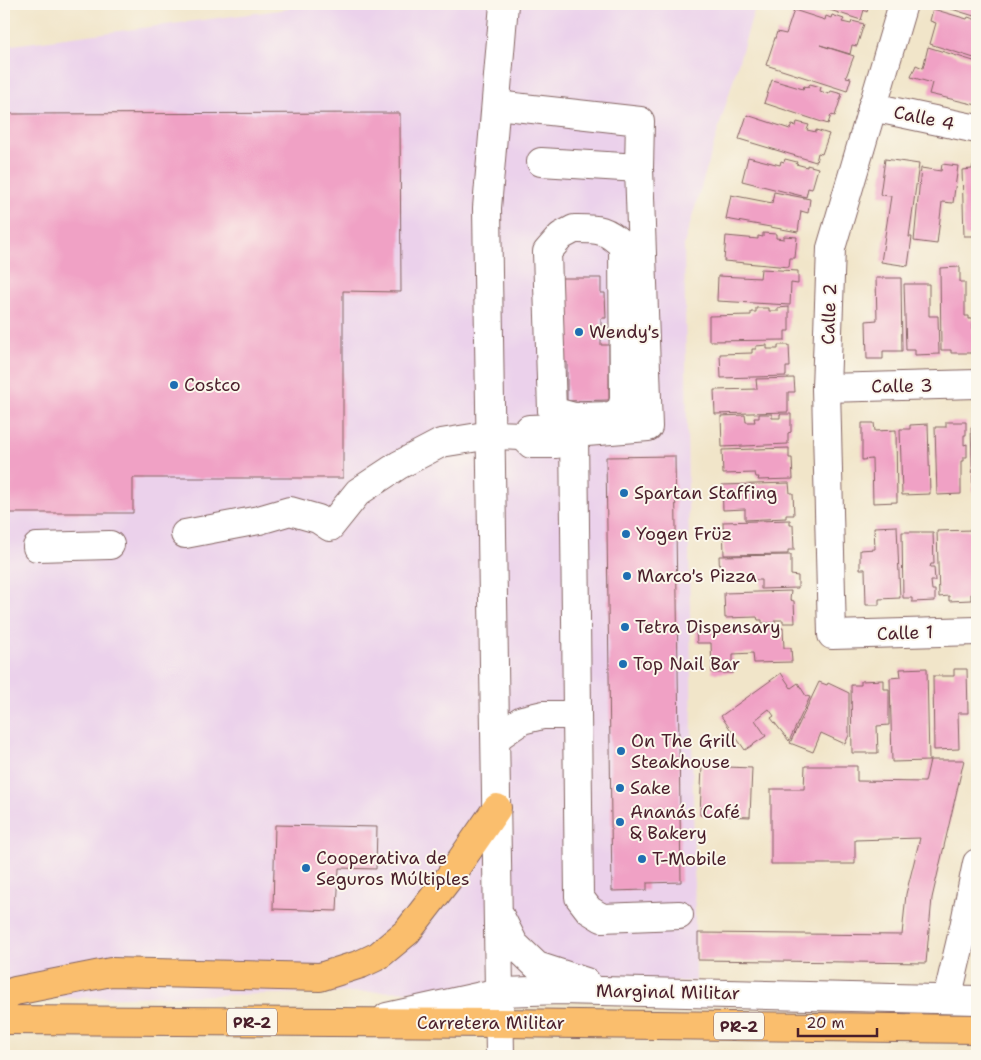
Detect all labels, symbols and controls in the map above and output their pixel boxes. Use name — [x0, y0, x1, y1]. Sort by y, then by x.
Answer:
street label: Calle 4 — [891, 100, 957, 136]
street label: Calle 2 — [816, 283, 842, 345]
place label: Wendy's — [589, 320, 660, 344]
marker: Wendy's — [573, 326, 585, 338]
place label: Costco — [184, 373, 241, 397]
street label: Calle 3 — [871, 373, 933, 399]
marker: Costco — [168, 379, 180, 391]
place label: Spartan Staffing — [634, 481, 777, 505]
marker: Spartan Staffing — [618, 487, 630, 499]
place label: Yogen Früz — [636, 522, 732, 546]
marker: Yogen Früz — [620, 528, 632, 540]
place label: Marco's Pizza — [637, 564, 757, 588]
marker: Marco's Pizza — [621, 570, 633, 582]
place label: Tetra Dispensary — [635, 615, 780, 639]
street label: Calle 1 — [876, 620, 934, 646]
marker: Tetra Dispensary — [619, 621, 631, 633]
place label: Top Nail Bar — [633, 652, 740, 676]
marker: Top Nail Bar — [617, 658, 629, 670]
place label: On The Grill Steakhouse — [631, 729, 737, 774]
marker: On The Grill Steakhouse — [615, 745, 627, 757]
place label: Sake — [630, 776, 671, 800]
marker: Sake — [614, 782, 626, 794]
place label: Ananás Café & Bakery — [630, 800, 740, 845]
marker: Ananás Café & Bakery — [614, 816, 626, 828]
place label: Cooperativa de Seguros Múltiples — [316, 846, 470, 891]
place label: T-Mobile — [652, 847, 727, 871]
marker: T-Mobile — [636, 853, 648, 865]
marker: Cooperativa de Seguros Múltiples — [300, 862, 312, 874]
street label: Marginal Militar — [596, 979, 740, 1005]
scale bar — [798, 1005, 877, 1037]
road number: PR-2 — [227, 1009, 277, 1036]
street label: Carretera Militar — [417, 1011, 565, 1035]
road number: PR-2 — [714, 1012, 764, 1040]
text: 20 m — [806, 1013, 845, 1033]

